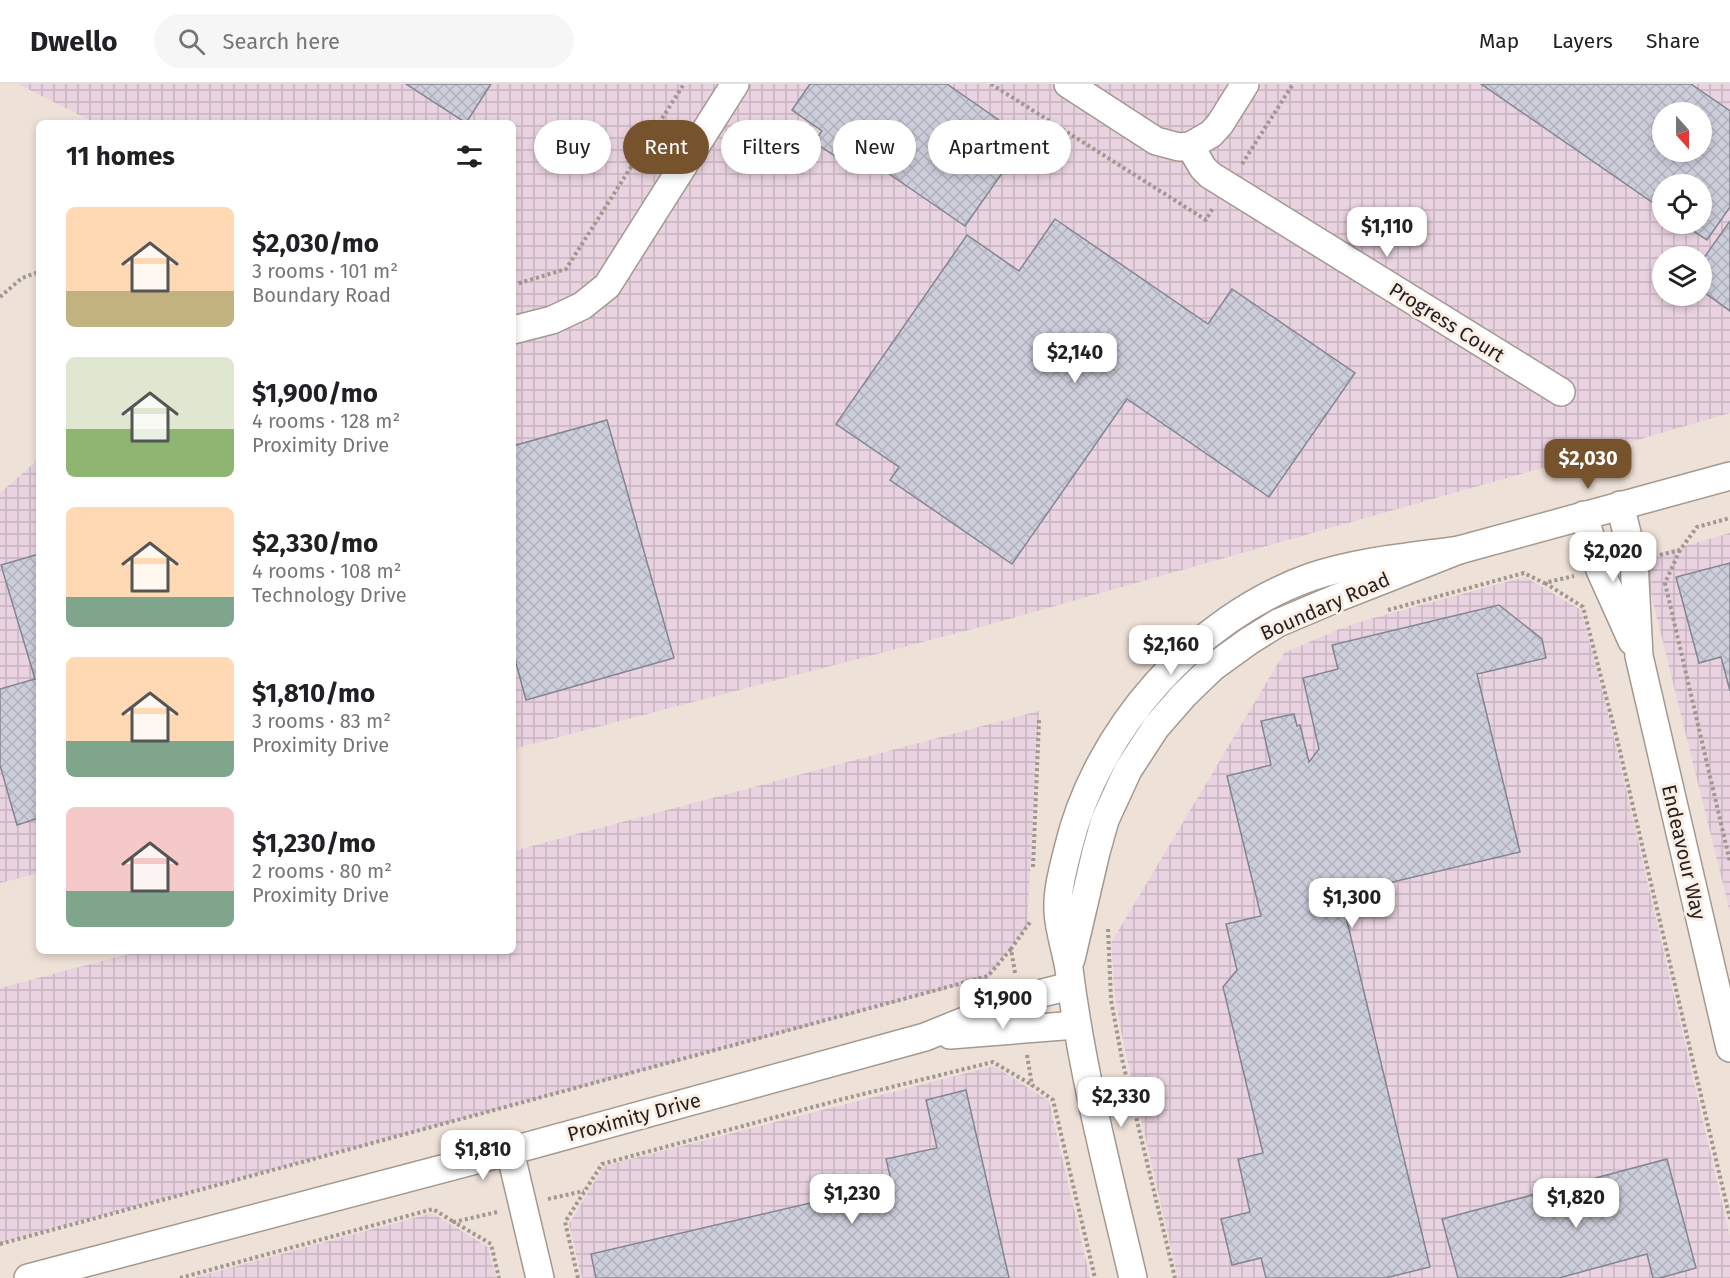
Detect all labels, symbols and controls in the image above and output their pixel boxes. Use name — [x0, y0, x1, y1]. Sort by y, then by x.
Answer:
search box — [154, 14, 574, 68]
text: Dwello — [30, 25, 118, 58]
icon: search — [175, 25, 208, 58]
text: Search here — [223, 28, 340, 55]
text: Map — [1479, 28, 1519, 54]
text: Layers — [1552, 28, 1613, 54]
text: Share — [1646, 28, 1700, 54]
north arrow — [1652, 102, 1712, 162]
map controls — [1652, 102, 1712, 306]
chip: Buy — [534, 120, 611, 174]
chip: Rent — [623, 120, 709, 174]
chip: Filters — [721, 120, 821, 174]
chip: New — [833, 120, 916, 174]
chip: Apartment — [928, 120, 1071, 174]
icon: filters — [453, 140, 486, 173]
text: 11 homes — [66, 141, 175, 172]
button: locate — [1652, 174, 1712, 234]
pin: $1,110 — [1338, 207, 1436, 258]
text: $1,110 — [1361, 214, 1413, 238]
text: $2,030/mo — [252, 228, 379, 259]
icon: home — [114, 231, 186, 303]
button: layers — [1652, 246, 1712, 306]
text: 3 rooms · 101 m² — [252, 259, 398, 283]
street label: Progress Court — [1385, 277, 1510, 367]
text: Boundary Road — [252, 283, 391, 307]
pin: $2,140 — [1026, 333, 1124, 384]
text: $2,140 — [1047, 340, 1103, 364]
text: $1,900/mo — [252, 378, 378, 409]
icon: home — [114, 381, 186, 453]
text: 4 rooms · 128 m² — [252, 409, 400, 433]
text: Proximity Drive — [252, 433, 389, 457]
pin: $2,030 — [1539, 439, 1637, 490]
text: $2,030 — [1558, 446, 1618, 470]
text: $2,330/mo — [252, 528, 378, 559]
icon: home — [114, 531, 186, 603]
pin: $2,020 — [1564, 532, 1662, 583]
text: $2,020 — [1583, 539, 1643, 563]
text: 4 rooms · 108 m² — [252, 559, 401, 583]
street label: Boundary Road — [1257, 567, 1393, 645]
text: Technology Drive — [252, 583, 407, 607]
pin: $2,160 — [1122, 625, 1220, 676]
text: $2,160 — [1143, 632, 1199, 656]
text: $1,810/mo — [252, 678, 375, 709]
icon: home — [114, 681, 186, 753]
text: 3 rooms · 83 m² — [252, 709, 391, 733]
text: Proximity Drive — [252, 733, 389, 757]
street label: Endeavour Way — [1657, 782, 1711, 922]
text: $1,230/mo — [252, 828, 376, 859]
icon: home — [114, 831, 186, 903]
text: 2 rooms · 80 m² — [252, 859, 392, 883]
pin: $1,300 — [1303, 878, 1401, 929]
text: Proximity Drive — [252, 883, 389, 907]
text: $1,300 — [1323, 885, 1381, 909]
pin: $1,900 — [954, 979, 1052, 1030]
text: $1,900 — [974, 986, 1032, 1010]
pin: $2,330 — [1072, 1077, 1170, 1128]
text: $2,330 — [1092, 1084, 1150, 1108]
street label: Proximity Drive — [565, 1088, 703, 1146]
pin: $1,810 — [434, 1130, 532, 1181]
text: $1,810 — [455, 1137, 511, 1161]
pin: $1,230 — [803, 1174, 901, 1225]
pin: $1,820 — [1527, 1178, 1625, 1229]
text: $1,230 — [824, 1181, 880, 1205]
text: $1,820 — [1547, 1185, 1605, 1209]

